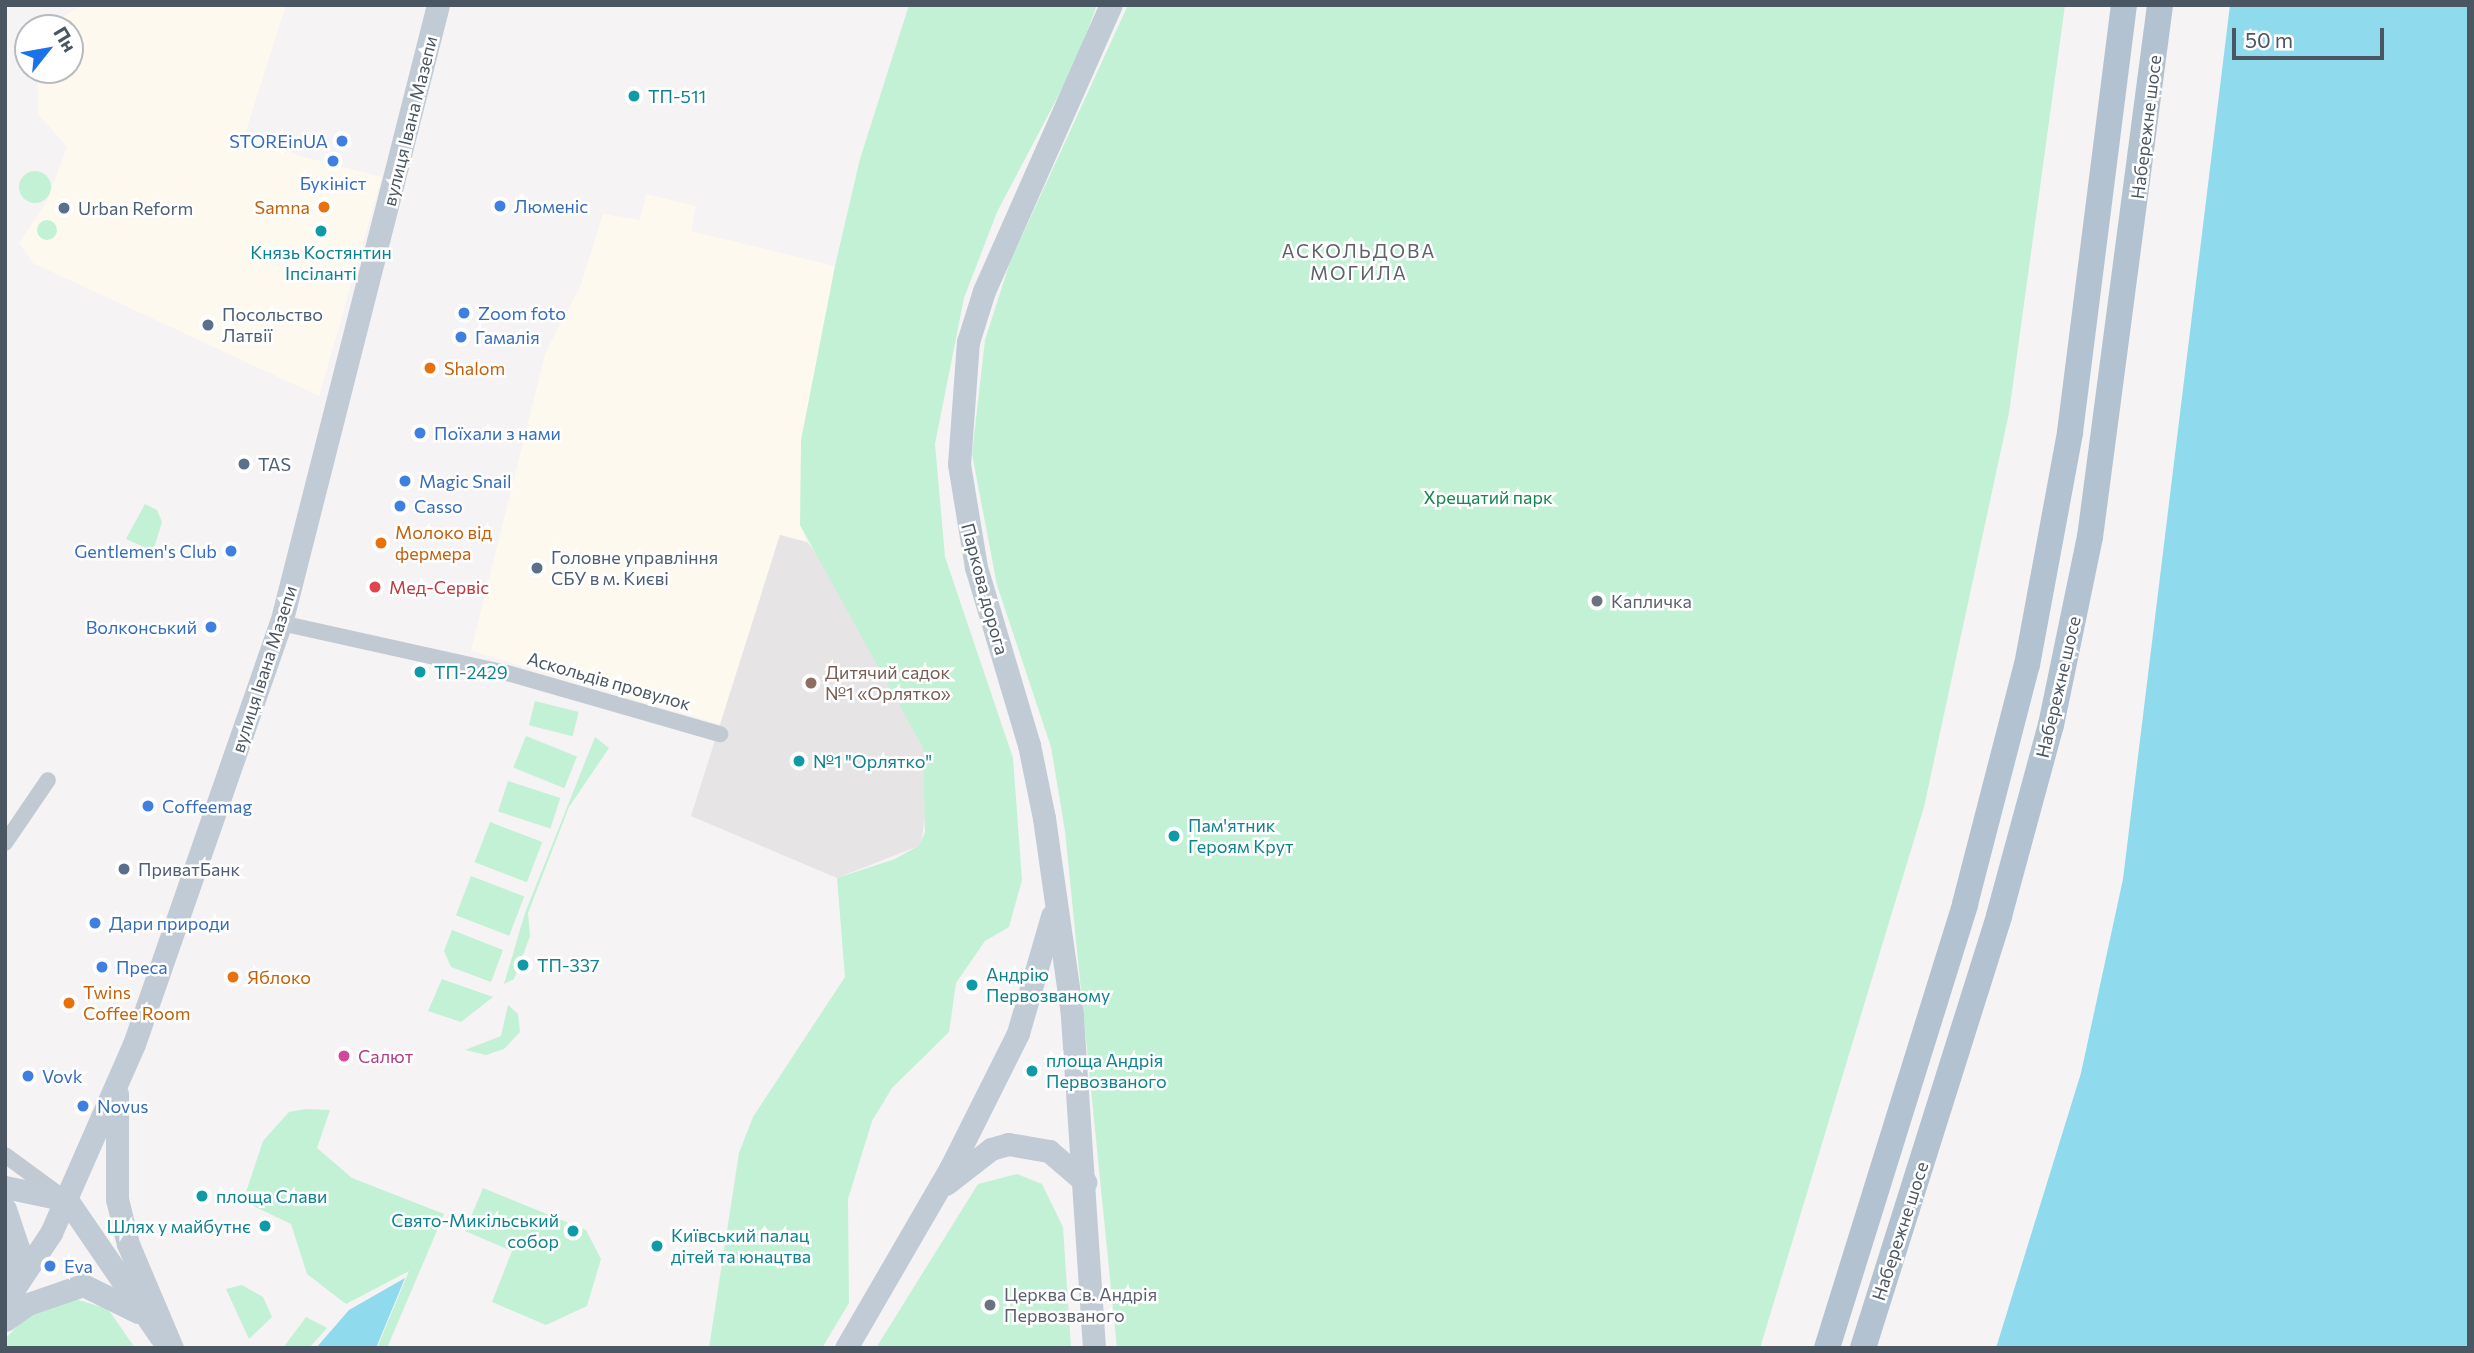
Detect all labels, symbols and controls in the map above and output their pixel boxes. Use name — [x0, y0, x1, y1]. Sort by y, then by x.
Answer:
north arrow — [14, 14, 84, 84]
scale bar — [2236, 14, 2388, 58]
text: Пн — [49, 22, 82, 56]
text: 50 m — [2245, 27, 2293, 52]
street label: вулиця Івана Мазепи — [378, 34, 442, 208]
street label: Набережне шосе — [2126, 54, 2166, 200]
place label: ТП-511 — [648, 85, 706, 107]
marker: ТП-511 — [626, 88, 642, 104]
place label: STOREinUA — [229, 130, 328, 152]
marker: STOREinUA — [334, 133, 350, 149]
marker: Букініст — [325, 153, 341, 169]
place label: Букініст — [300, 172, 366, 194]
place label: Люменіс — [514, 195, 588, 217]
place label: Samna — [255, 196, 310, 218]
place label: Urban Reform — [78, 197, 193, 219]
marker: Люменіс — [492, 198, 508, 214]
marker: Samna — [316, 199, 332, 215]
marker: Urban Reform — [56, 200, 72, 216]
marker: Князь Костянтин Іпсіланті — [313, 223, 329, 239]
district label: АСКОЛЬДОВА МОГИЛА — [1283, 240, 1435, 284]
place label: Князь Костянтин Іпсіланті — [250, 242, 392, 284]
place label: Zoom foto — [478, 302, 566, 324]
place label: Посольство Латвії — [222, 304, 323, 346]
marker: Zoom foto — [456, 305, 472, 321]
marker: Посольство Латвії — [200, 317, 216, 333]
place label: Гамалія — [475, 326, 540, 348]
marker: Гамалія — [453, 329, 469, 345]
place label: Shalom — [444, 357, 505, 379]
marker: Shalom — [422, 360, 438, 376]
place label: Поїхали з нами — [434, 422, 561, 444]
marker: Поїхали з нами — [412, 425, 428, 441]
place label: TAS — [258, 453, 291, 475]
marker: TAS — [236, 456, 252, 472]
place label: Magic Snail — [419, 470, 512, 492]
marker: Magic Snail — [397, 473, 413, 489]
park label: Хрещатий парк — [1423, 486, 1553, 508]
place label: Casso — [414, 495, 463, 517]
marker: Casso — [392, 498, 408, 514]
street label: Паркова дорога — [957, 521, 1013, 657]
place label: Молоко від фермера — [395, 522, 492, 564]
marker: Молоко від фермера — [373, 535, 389, 551]
place label: Gentlemen's Club — [74, 540, 217, 562]
marker: Gentlemen's Club — [223, 543, 239, 559]
place label: Головне управління СБУ в м. Києві — [551, 547, 718, 590]
marker: Головне управління СБУ в м. Києві — [529, 560, 545, 576]
place label: Мед-Сервіс — [389, 576, 489, 598]
marker: Мед-Сервіс — [367, 579, 383, 595]
street label: вулиця Івана Мазепи — [227, 583, 301, 755]
place label: Капличка — [1611, 590, 1692, 612]
marker: Капличка — [1589, 593, 1605, 609]
street label: Набережне шосе — [2031, 614, 2085, 760]
place label: Волконський — [86, 616, 197, 638]
marker: Волконський — [203, 619, 219, 635]
street label: Аскольдів провулок — [525, 647, 693, 715]
place label: ТП-2429 — [434, 661, 508, 683]
place label: Дитячий садок №1 «Орлятко» — [825, 662, 951, 704]
marker: ТП-2429 — [412, 664, 428, 680]
marker: Дитячий садок №1 «Орлятко» — [803, 675, 819, 691]
place label: №1 "Орлятко" — [813, 750, 932, 772]
marker: №1 "Орлятко" — [791, 753, 807, 769]
place label: Coffeemag — [162, 795, 252, 817]
marker: Coffeemag — [140, 798, 156, 814]
place label: Пам'ятник Героям Крут — [1188, 815, 1293, 858]
marker: Пам'ятник Героям Крут — [1166, 828, 1182, 844]
place label: ПриватБанк — [138, 858, 240, 880]
marker: ПриватБанк — [116, 861, 132, 877]
place label: Дари природи — [109, 912, 230, 934]
marker: Дари природи — [87, 915, 103, 931]
place label: ТП-337 — [537, 954, 599, 976]
place label: Преса — [116, 956, 168, 978]
marker: ТП-337 — [515, 957, 531, 973]
marker: Преса — [94, 959, 110, 975]
place label: Андрію Первозваному — [986, 964, 1110, 1006]
place label: Яблоко — [247, 966, 311, 988]
marker: Яблоко — [225, 969, 241, 985]
marker: Андрію Первозваному — [964, 977, 980, 993]
place label: Twins Coffee Room — [83, 982, 190, 1024]
marker: Twins Coffee Room — [61, 995, 77, 1011]
place label: Салют — [358, 1045, 413, 1067]
marker: Салют — [336, 1048, 352, 1064]
place label: площа Андрія Первозваного — [1046, 1050, 1167, 1092]
marker: площа Андрія Первозваного — [1024, 1063, 1040, 1079]
place label: Vovk — [42, 1065, 83, 1087]
marker: Vovk — [20, 1068, 36, 1084]
place label: Novus — [97, 1095, 148, 1117]
marker: Novus — [75, 1098, 91, 1114]
street label: Набережне шосе — [1867, 1159, 1933, 1303]
place label: площа Слави — [216, 1185, 327, 1207]
marker: площа Слави — [194, 1188, 210, 1204]
place label: Свято-Микільський собор — [391, 1210, 559, 1252]
place label: Шлях у майбутнє — [106, 1215, 251, 1237]
marker: Шлях у майбутнє — [257, 1218, 273, 1234]
marker: Свято-Микільський собор — [565, 1223, 581, 1239]
place label: Київський палац дітей та юнацтва — [671, 1225, 811, 1268]
marker: Київський палац дітей та юнацтва — [649, 1238, 665, 1254]
place label: Eva — [64, 1255, 93, 1277]
marker: Eva — [42, 1258, 58, 1274]
place label: Церква Св. Андрія Первозваного — [1004, 1284, 1157, 1326]
marker: Церква Св. Андрія Первозваного — [982, 1297, 998, 1313]

